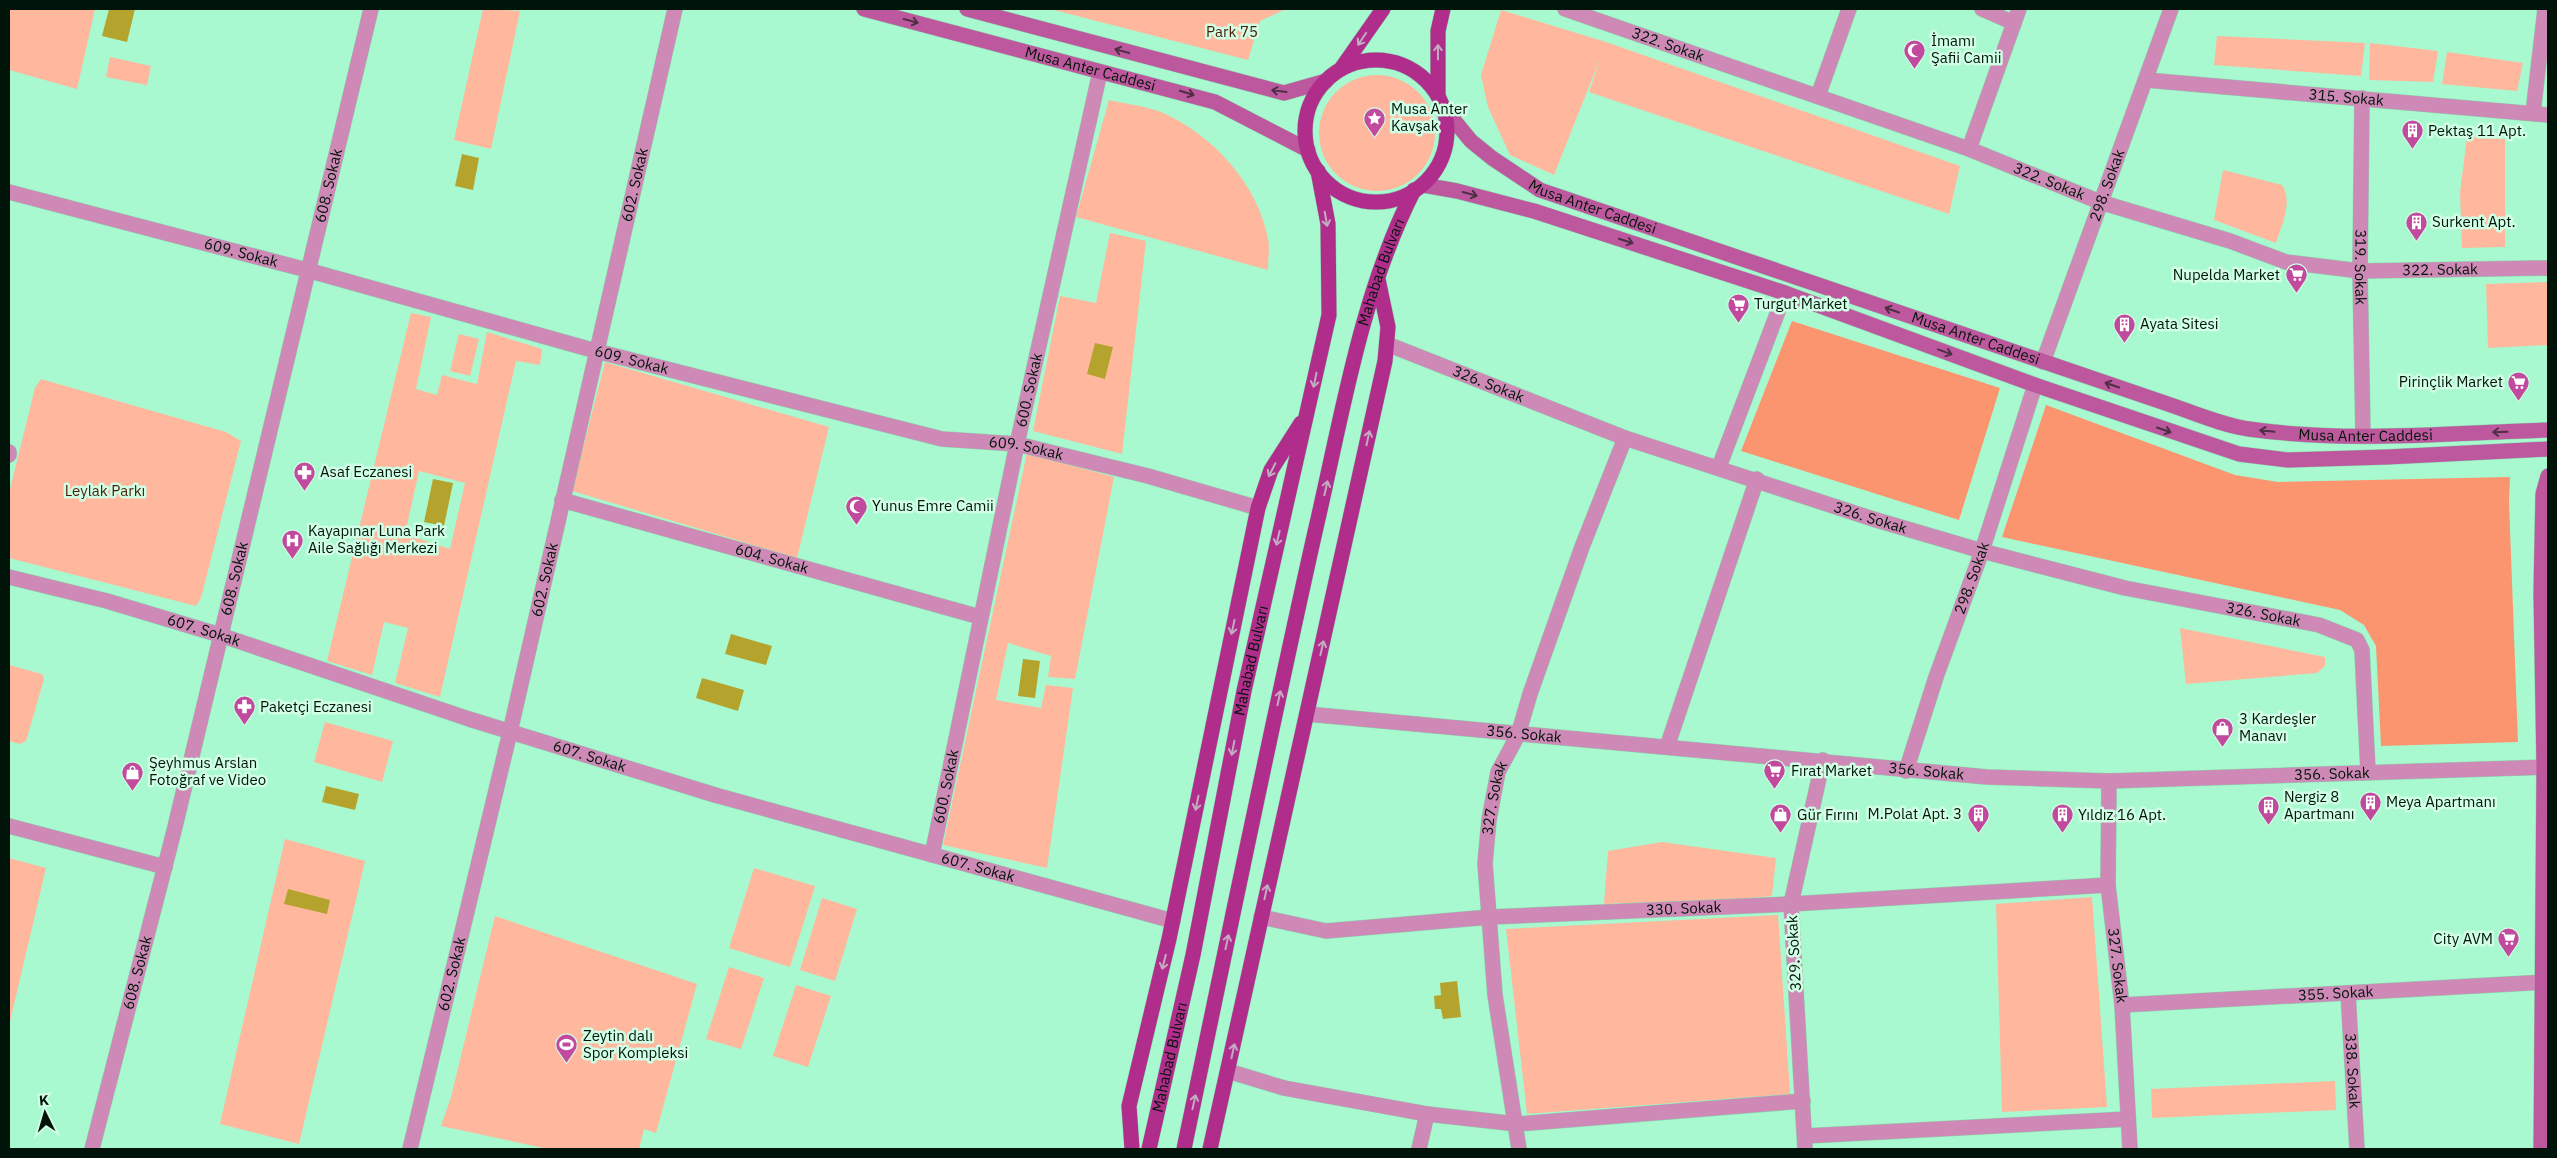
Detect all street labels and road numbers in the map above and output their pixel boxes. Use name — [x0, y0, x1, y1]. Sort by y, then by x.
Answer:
street label: 322. Sokak — [1629, 23, 1707, 66]
street label: Musa Anter Caddesi — [1023, 42, 1158, 95]
street label: 315. Sokak — [2308, 84, 2385, 110]
street label: 602. Sokak — [617, 146, 652, 224]
street label: 298. Sokak — [2085, 146, 2128, 224]
street label: 608. Sokak — [310, 147, 346, 225]
street label: 322. Sokak — [2011, 158, 2088, 204]
street label: Musa Anter Caddesi — [1525, 175, 1659, 238]
street label: Mahabad Bulvarı — [1353, 215, 1408, 328]
street label: 319. Sokak — [2351, 229, 2371, 305]
street label: 609. Sokak — [202, 234, 280, 271]
street label: 322. Sokak — [2402, 259, 2478, 279]
street label: Musa Anter Caddesi — [1909, 307, 2042, 369]
street label: 609. Sokak — [593, 341, 671, 378]
street label: 600. Sokak — [1011, 351, 1046, 429]
street label: 326. Sokak — [1450, 361, 1527, 406]
street label: Musa Anter Caddesi — [2298, 424, 2433, 445]
street label: 609. Sokak — [988, 432, 1066, 464]
street label: 326. Sokak — [1832, 497, 1909, 538]
street label: 608. Sokak — [216, 539, 252, 617]
street label: 604. Sokak — [733, 539, 811, 578]
street label: 298. Sokak — [1950, 539, 1993, 617]
street label: 602. Sokak — [527, 541, 562, 619]
street label: 326. Sokak — [2225, 597, 2302, 630]
street label: Mahabad Bulvarı — [1229, 603, 1272, 717]
street label: 607. Sokak — [165, 610, 243, 650]
street label: 356. Sokak — [1486, 721, 1563, 747]
street label: 607. Sokak — [551, 736, 629, 776]
street label: 600. Sokak — [929, 747, 963, 825]
street label: 327. Sokak — [1478, 757, 1511, 836]
street label: 356. Sokak — [1888, 758, 1965, 784]
street label: 356. Sokak — [2294, 763, 2370, 784]
street label: 607. Sokak — [939, 848, 1017, 886]
street label: 330. Sokak — [1646, 897, 1722, 919]
street label: 329. Sokak — [1782, 915, 1805, 991]
street label: 327. Sokak — [2104, 927, 2132, 1004]
street label: 608. Sokak — [118, 934, 156, 1012]
street label: 602. Sokak — [433, 935, 470, 1013]
street label: 355. Sokak — [2297, 981, 2374, 1004]
street label: Mahabad Bulvarı — [1148, 1000, 1191, 1114]
street label: 338. Sokak — [2341, 1033, 2365, 1109]

